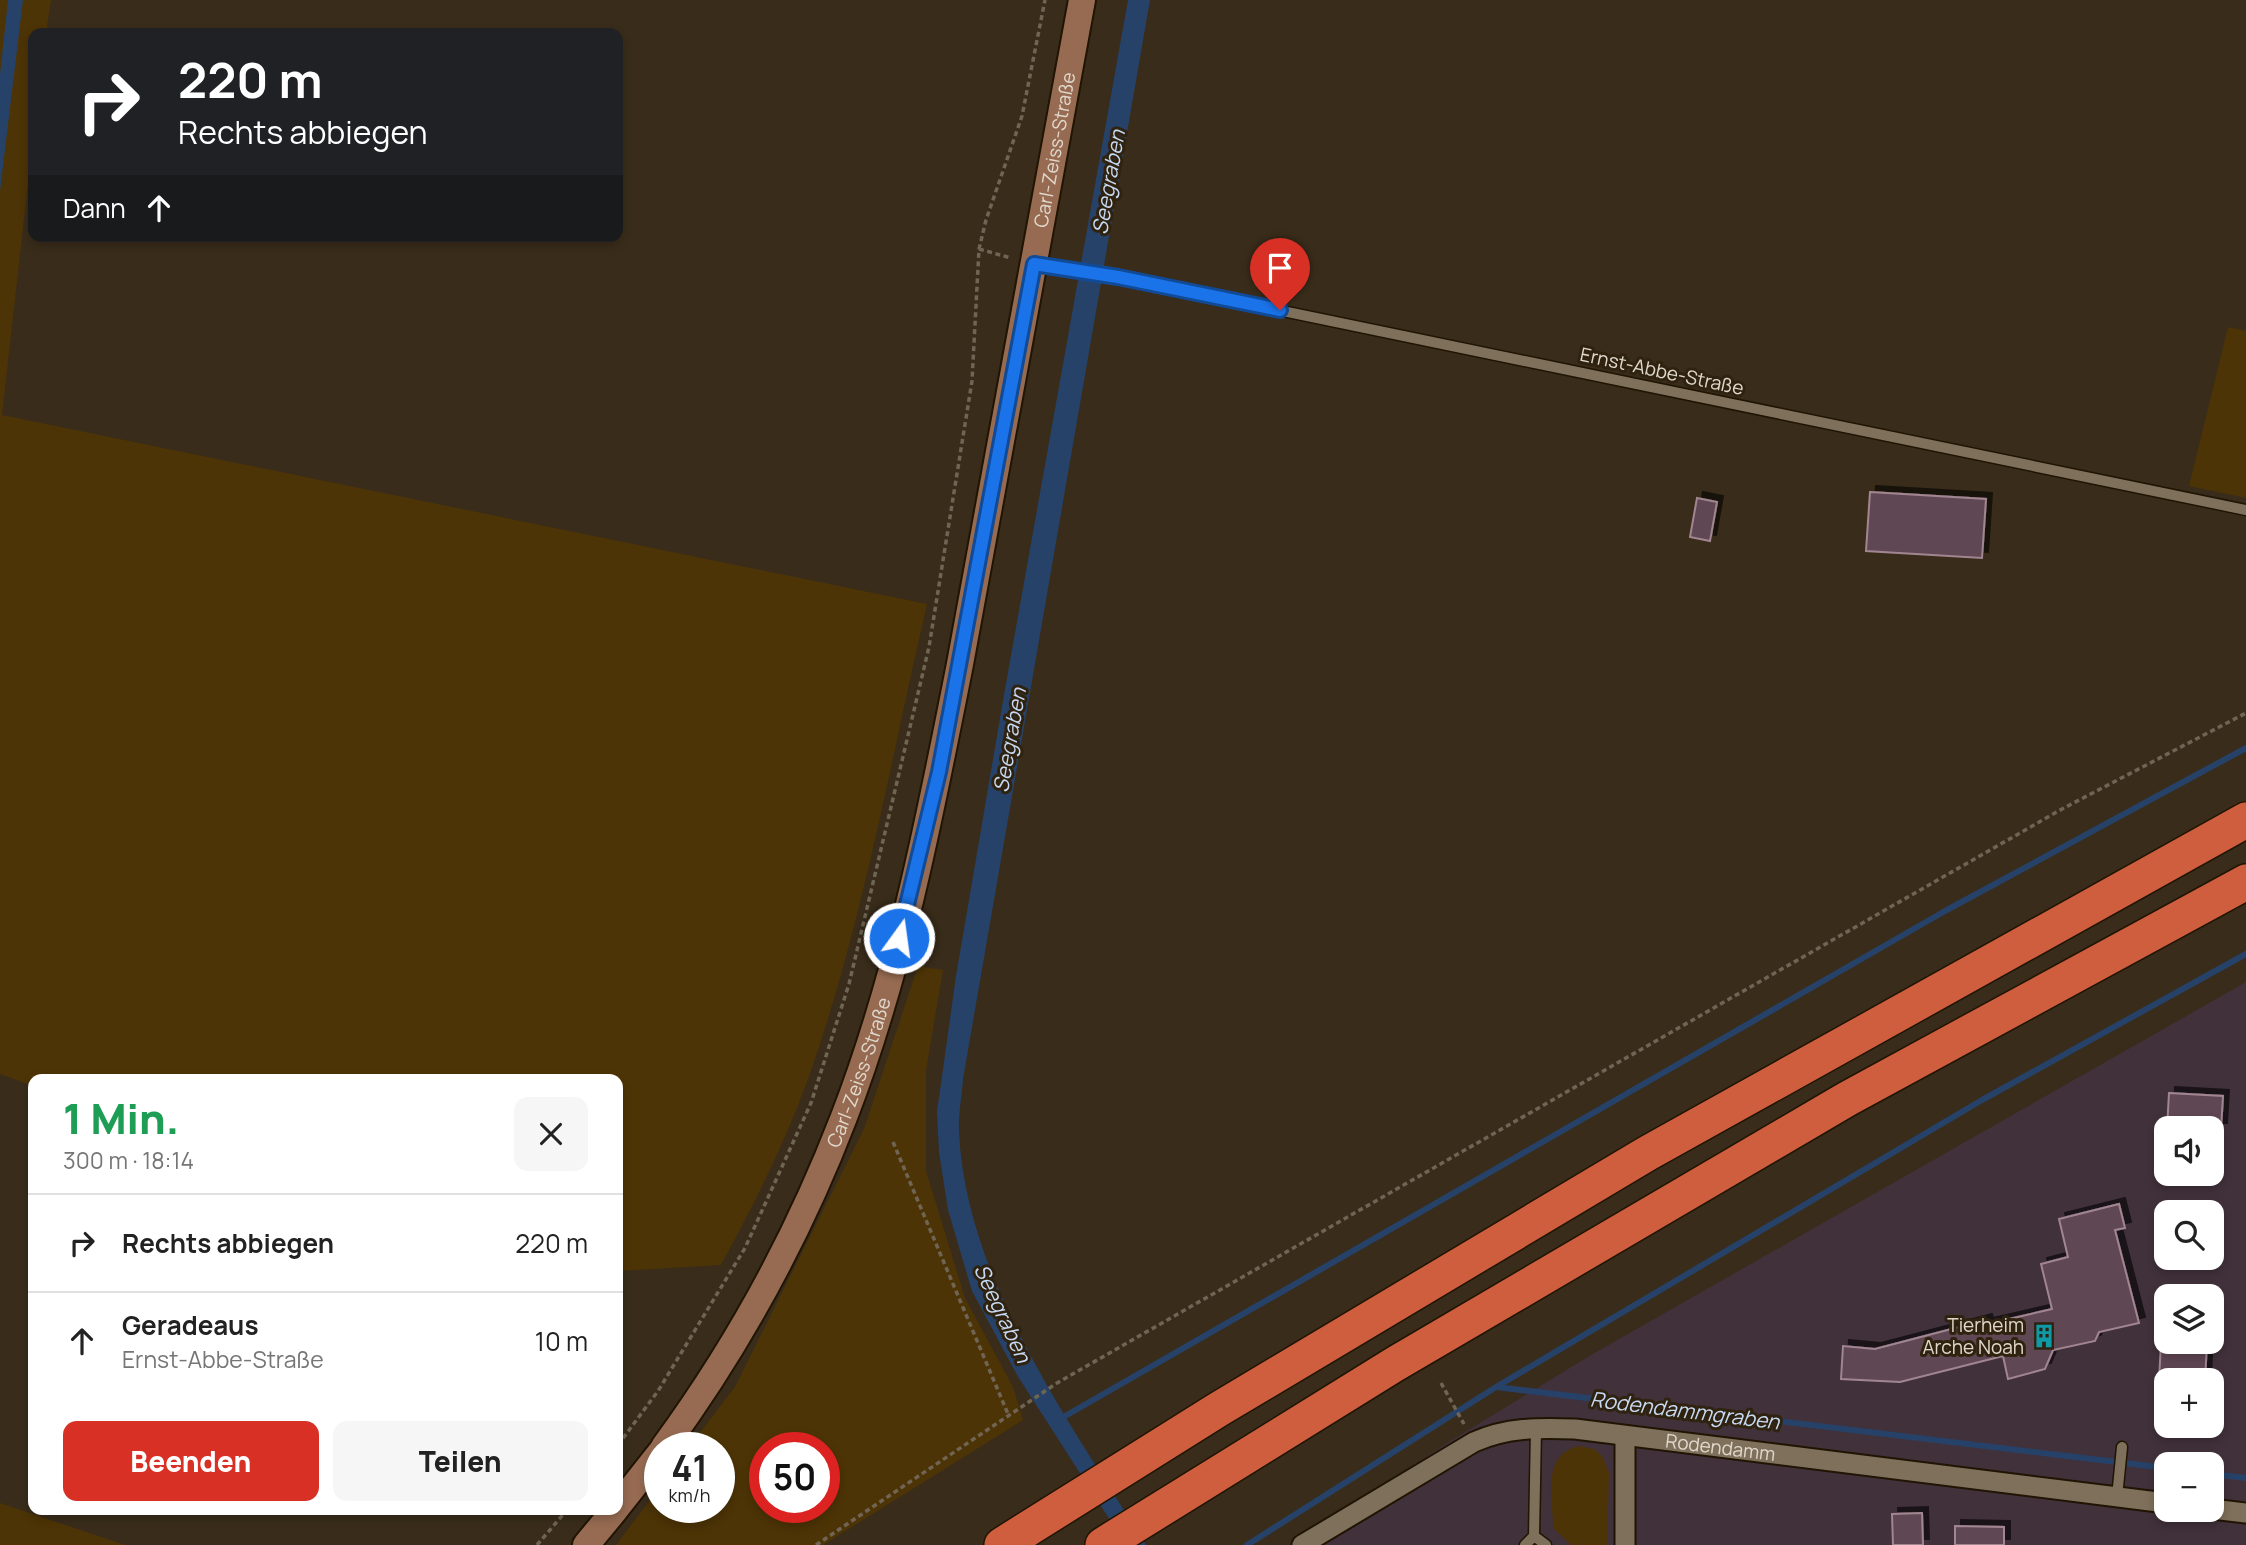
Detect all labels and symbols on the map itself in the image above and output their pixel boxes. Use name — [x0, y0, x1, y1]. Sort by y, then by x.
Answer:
street label: Carl-Zeiss-Straße — [1027, 70, 1081, 230]
water label: Seegraben — [1085, 126, 1131, 236]
pin — [1250, 238, 1310, 310]
street label: Ernst-Abbe-Straße — [1578, 341, 1746, 401]
water label: Seegraben — [986, 684, 1032, 794]
position arrow — [862, 901, 936, 975]
street label: Carl-Zeiss-Straße — [820, 994, 897, 1151]
water label: Seegraben — [968, 1259, 1039, 1368]
place label: Tierheim Arche Noah — [1923, 1312, 2024, 1360]
building icon: Tierheim Arche Noah — [2030, 1322, 2058, 1350]
water label: Rodendammgraben — [1589, 1385, 1783, 1436]
street label: Rodendamm — [1664, 1427, 1777, 1467]
speed limit sign: 50 — [749, 1432, 840, 1523]

